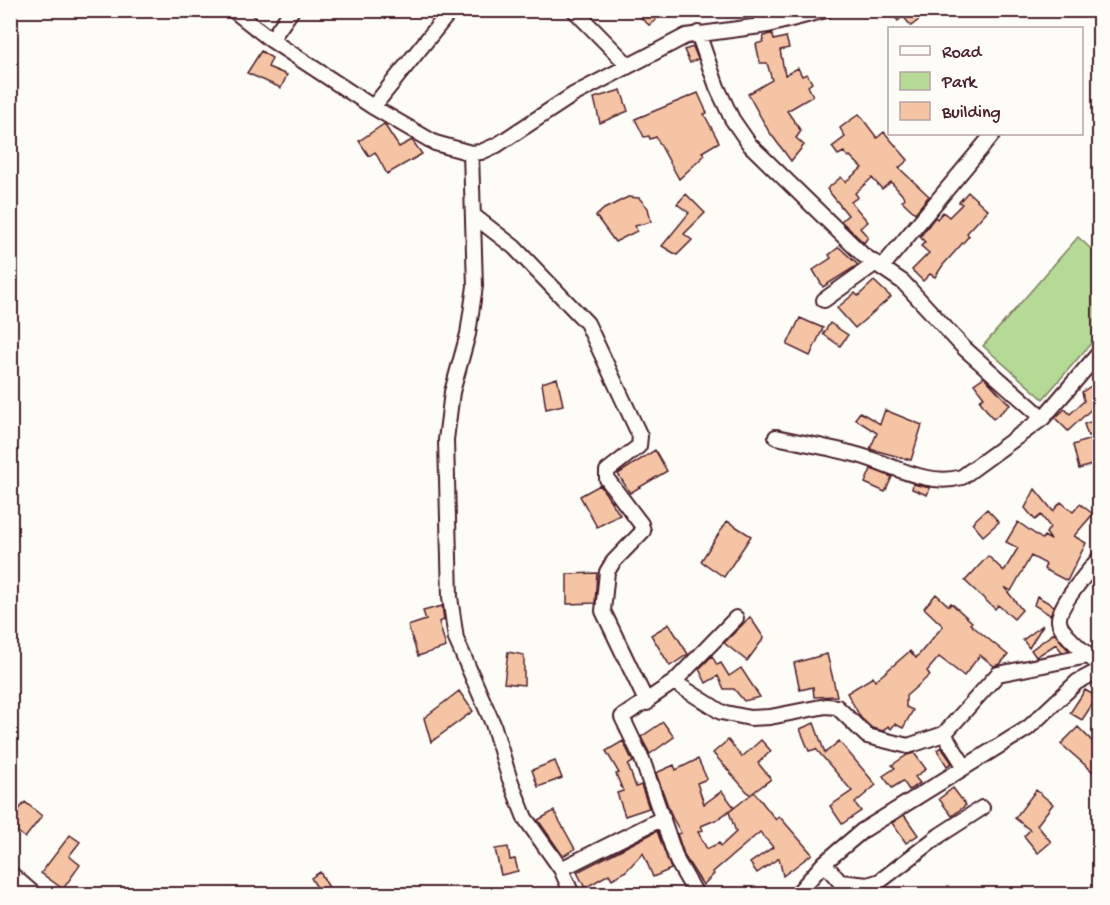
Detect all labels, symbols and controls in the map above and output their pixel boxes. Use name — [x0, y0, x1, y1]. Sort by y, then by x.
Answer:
legend — [888, 27, 1083, 135]
text: Road — [942, 43, 983, 64]
text: Park — [941, 73, 978, 94]
text: Building — [941, 103, 1001, 124]

